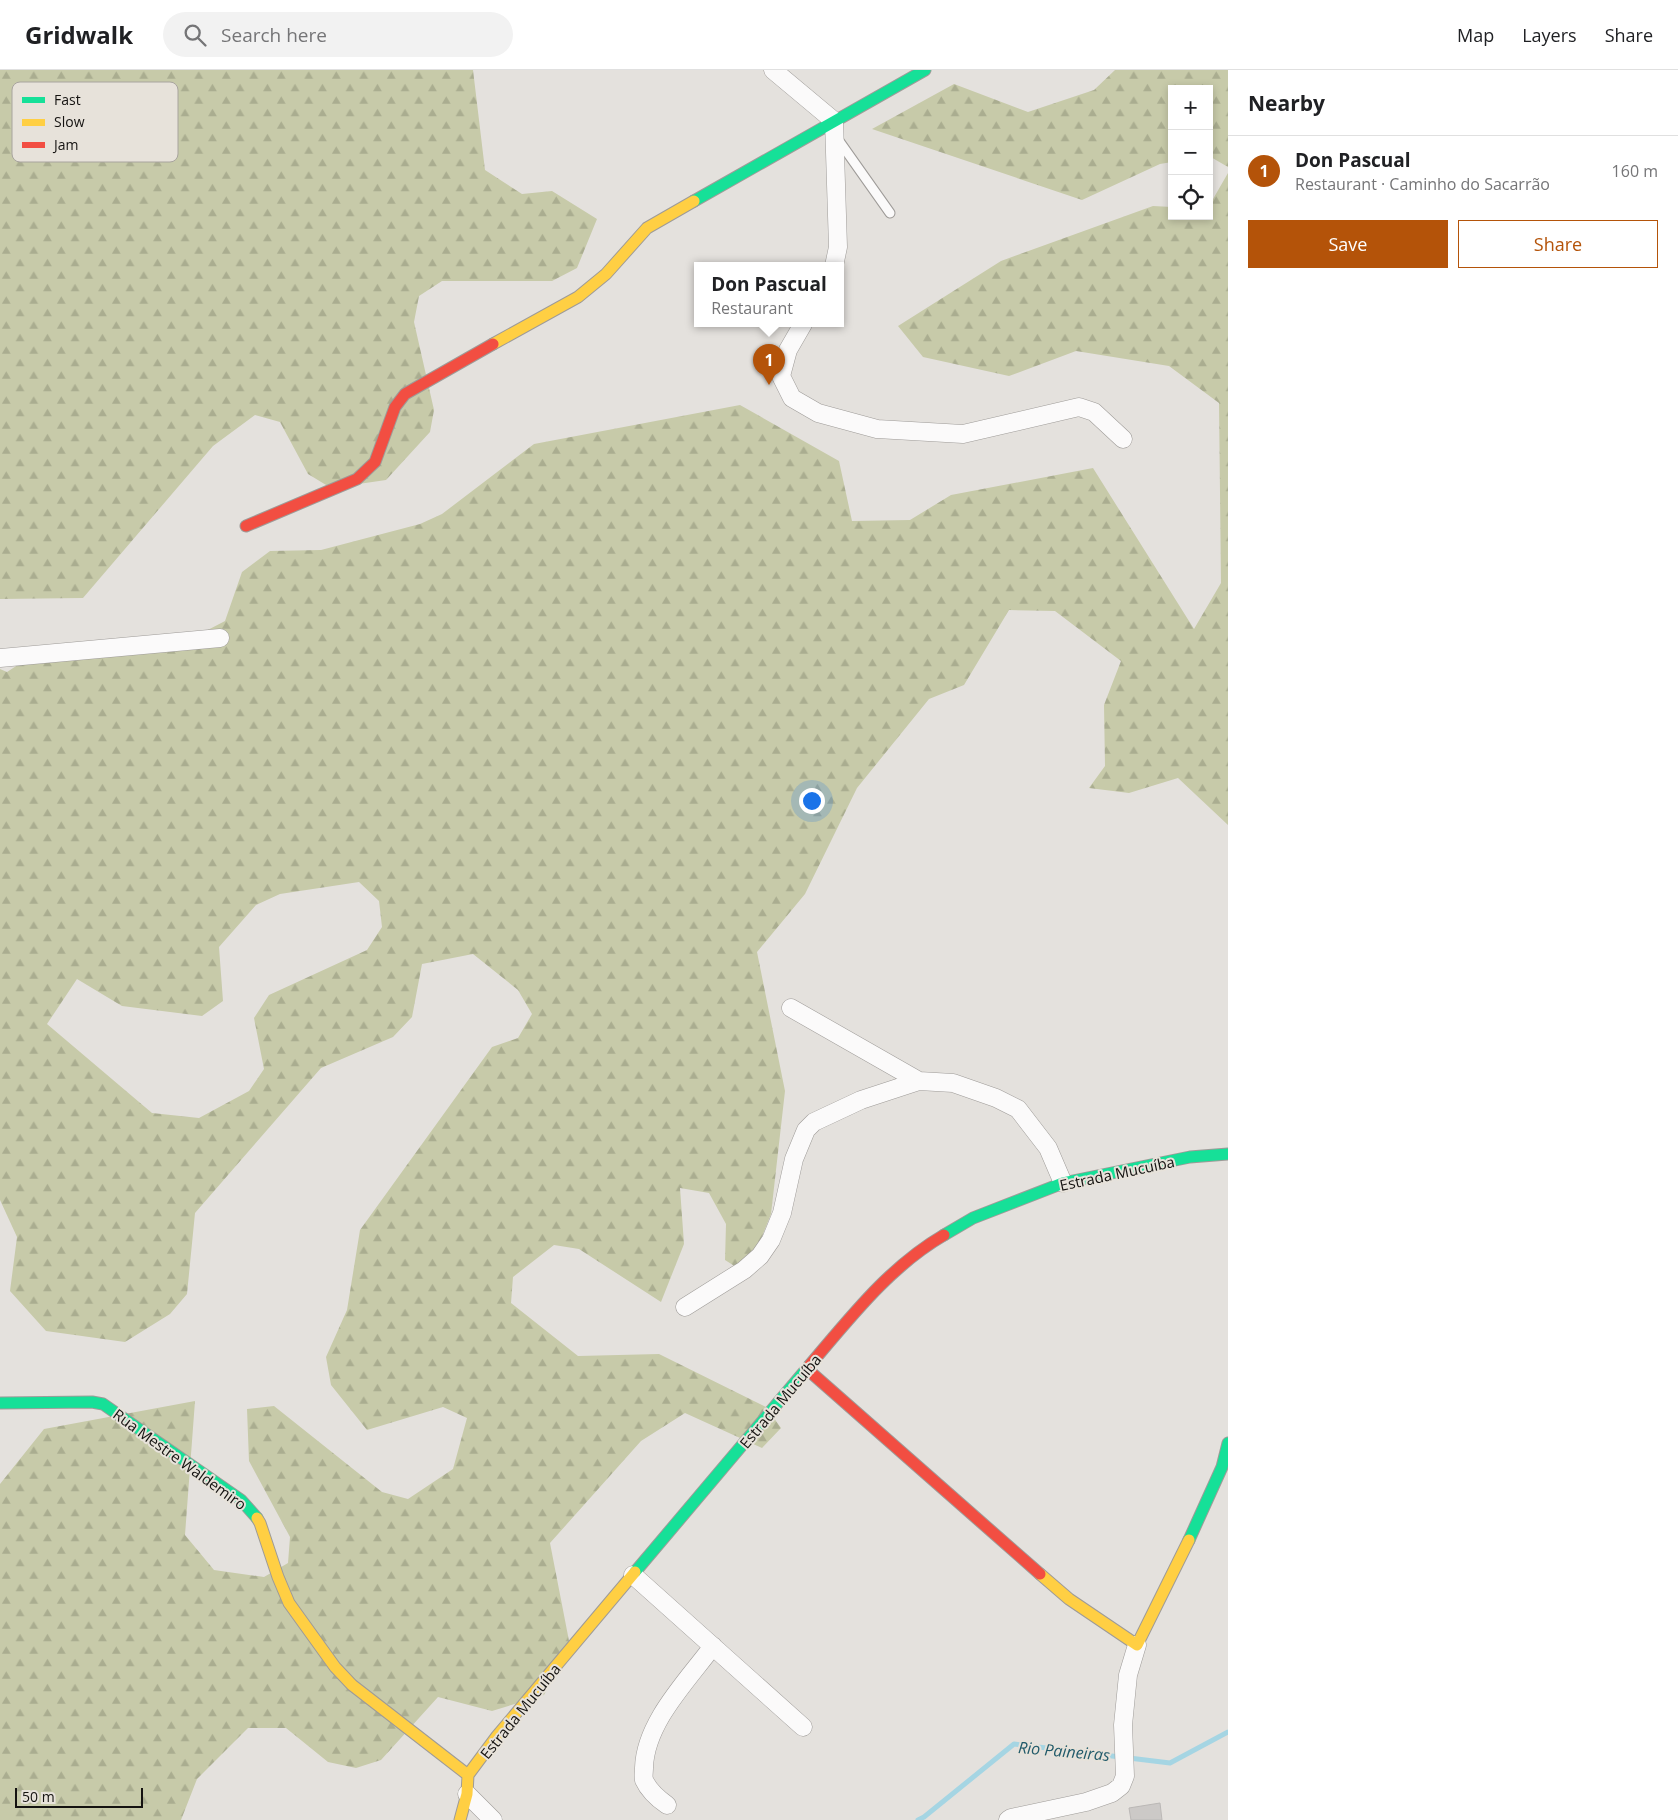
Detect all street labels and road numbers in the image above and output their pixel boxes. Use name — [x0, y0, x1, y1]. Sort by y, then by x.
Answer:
street label: Estrada Mucuíba — [1058, 1151, 1176, 1195]
street label: Estrada Mucuíba — [735, 1350, 825, 1452]
street label: Rua Mestre Waldemiro — [109, 1404, 251, 1514]
street label: Estrada Mucuíba — [475, 1659, 565, 1763]

